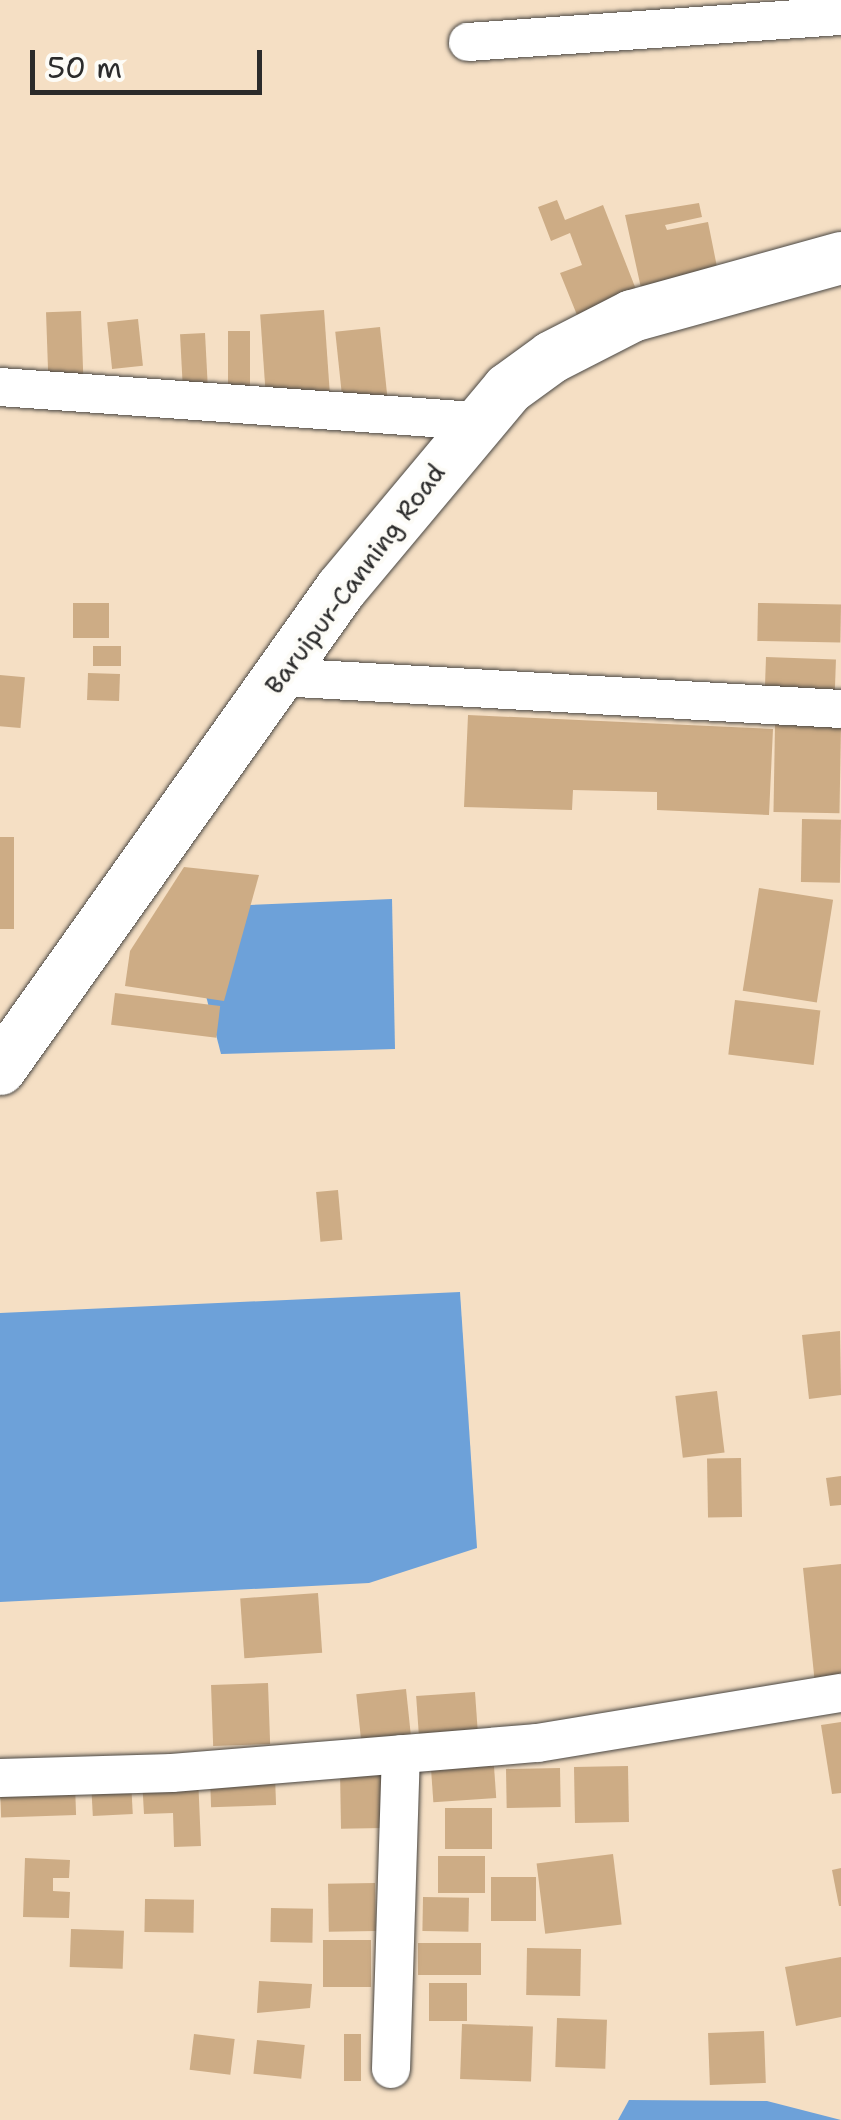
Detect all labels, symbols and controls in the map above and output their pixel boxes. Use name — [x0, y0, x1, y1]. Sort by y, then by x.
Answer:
scale bar — [35, 30, 268, 92]
text: 50 m — [47, 47, 122, 88]
street label: Baruipur-Canning Road — [259, 458, 451, 700]

